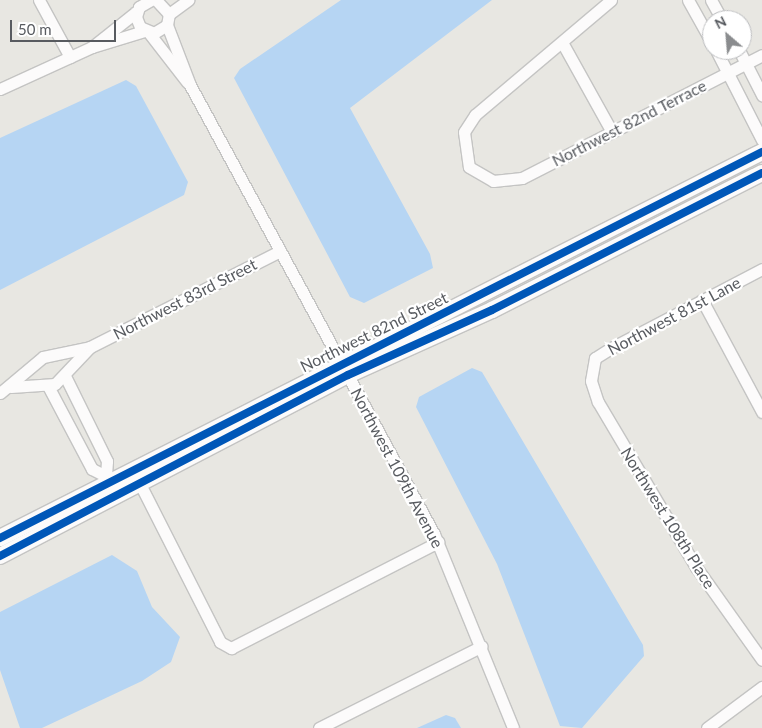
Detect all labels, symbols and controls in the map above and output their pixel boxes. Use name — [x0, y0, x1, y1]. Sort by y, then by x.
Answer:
scale bar — [12, 10, 119, 42]
north arrow — [702, 10, 752, 60]
text: N — [712, 12, 729, 32]
text: 50 m — [18, 20, 52, 38]
street label: Northwest 82nd Terrace — [548, 76, 710, 170]
street label: Northwest 83rd Street — [110, 254, 260, 344]
street label: Northwest 81st Lane — [604, 273, 744, 359]
street label: Northwest 82nd Street — [297, 288, 451, 376]
street label: Northwest 109th Avenue — [347, 385, 447, 551]
street label: Northwest 108th Place — [617, 444, 719, 592]

